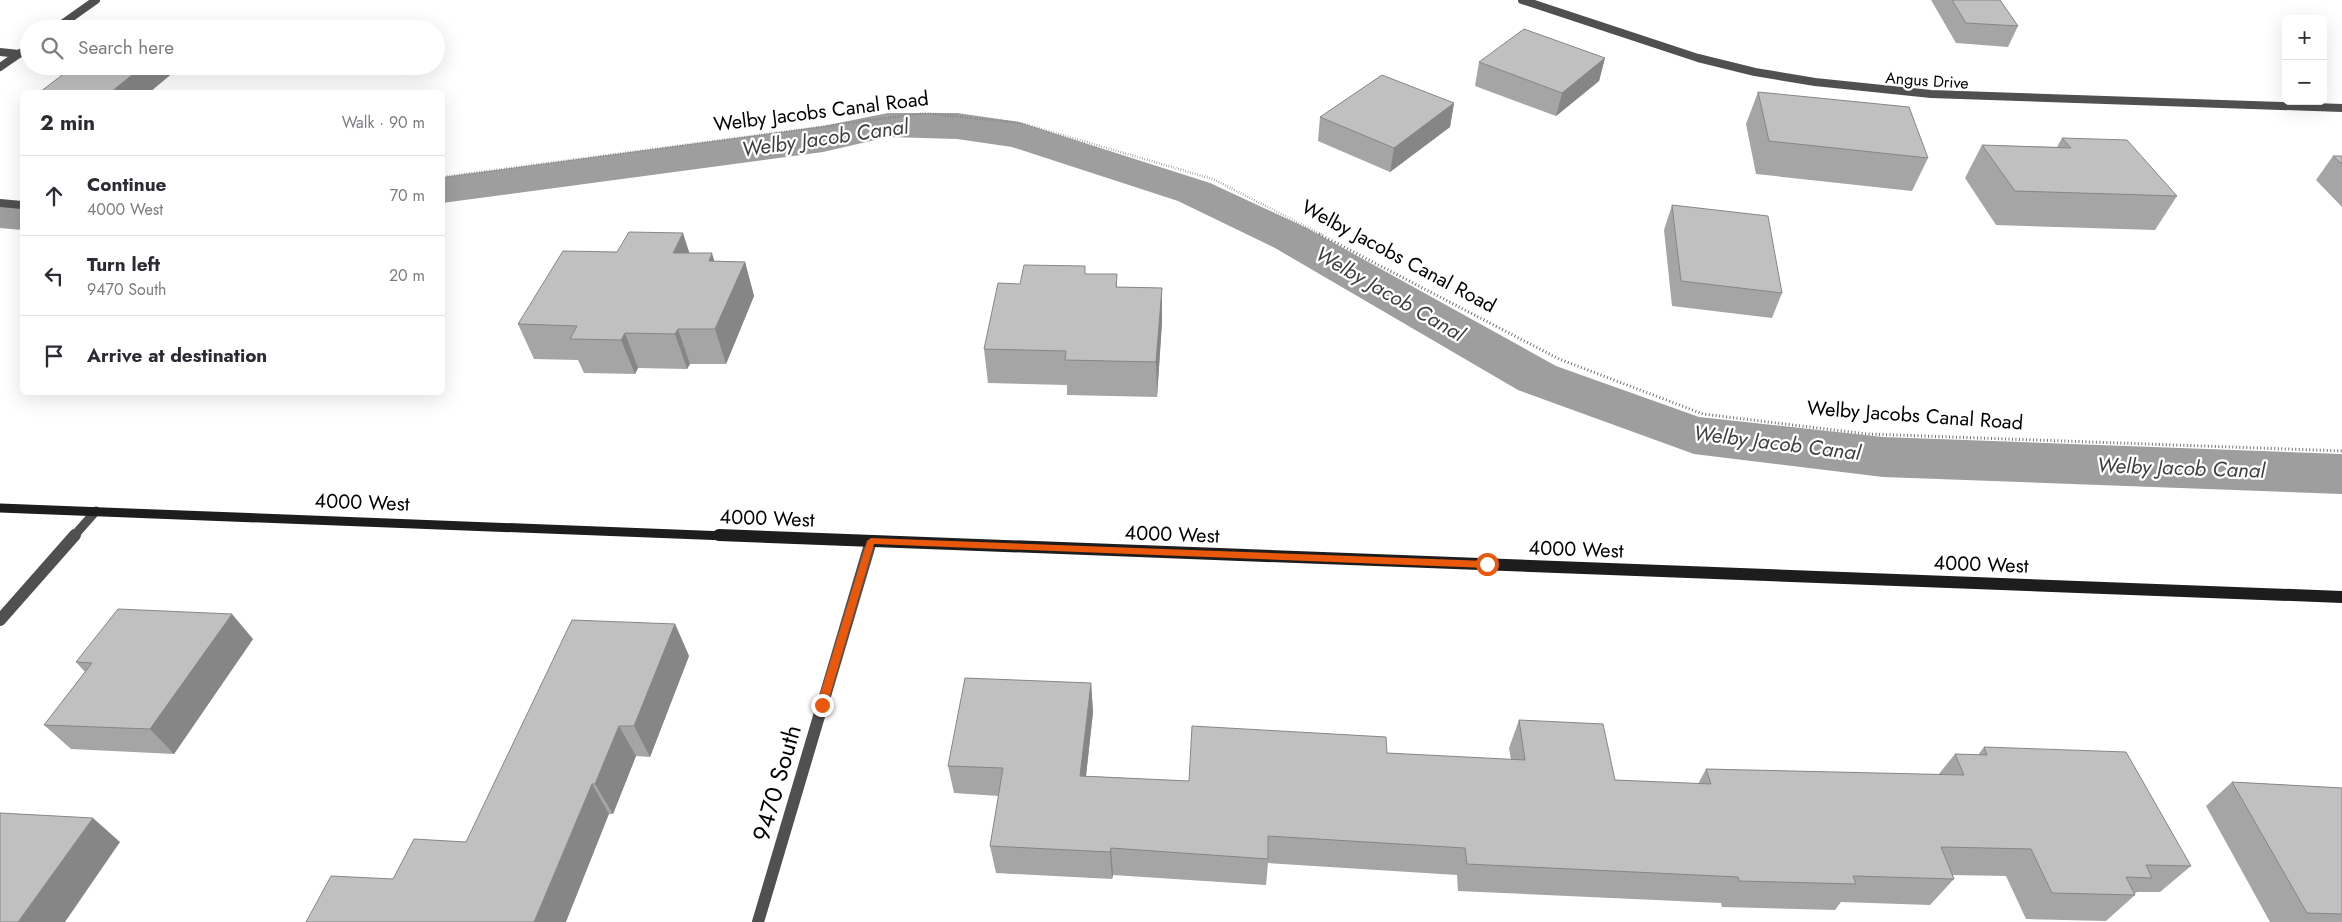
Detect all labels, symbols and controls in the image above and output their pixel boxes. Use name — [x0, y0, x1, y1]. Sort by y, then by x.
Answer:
map controls — [2282, 15, 2327, 105]
button: + — [2282, 15, 2327, 60]
search box — [20, 20, 445, 75]
icon: search — [38, 34, 66, 62]
text: Search here — [78, 34, 174, 61]
button: − — [2282, 60, 2327, 105]
street label: Angus Drive — [1885, 66, 1969, 95]
street label: Welby Jacobs Canal Road — [712, 84, 930, 139]
text: 2 min — [40, 108, 95, 138]
text: Walk · 90 m — [342, 111, 425, 134]
water label: Welby Jacob Canal — [740, 111, 912, 165]
text: Continue — [87, 171, 166, 198]
icon: ahead — [40, 182, 68, 210]
text: 70 m — [390, 184, 425, 207]
street label: Welby Jacobs Canal Road — [1296, 193, 1501, 320]
text: 4000 West — [87, 198, 163, 221]
water label: Welby Jacob Canal — [1310, 239, 1471, 350]
text: Turn left — [87, 251, 160, 278]
icon: left — [40, 262, 68, 290]
text: 20 m — [389, 264, 425, 287]
text: 9470 South — [87, 278, 167, 301]
icon: arrive — [40, 342, 68, 370]
text: Arrive at destination — [87, 342, 267, 369]
street label: Welby Jacobs Canal Road — [1806, 393, 2024, 438]
water label: Welby Jacob Canal — [1692, 418, 1864, 468]
water label: Welby Jacob Canal — [2096, 450, 2267, 486]
street label: 4000 West — [314, 486, 410, 519]
street label: 4000 West — [719, 502, 815, 535]
street label: 4000 West — [1124, 518, 1220, 551]
street label: 4000 West — [1528, 533, 1624, 566]
street label: 4000 West — [1933, 548, 2029, 581]
route start — [1476, 553, 1499, 576]
route end — [811, 694, 834, 717]
street label: 9470 South — [743, 721, 810, 845]

